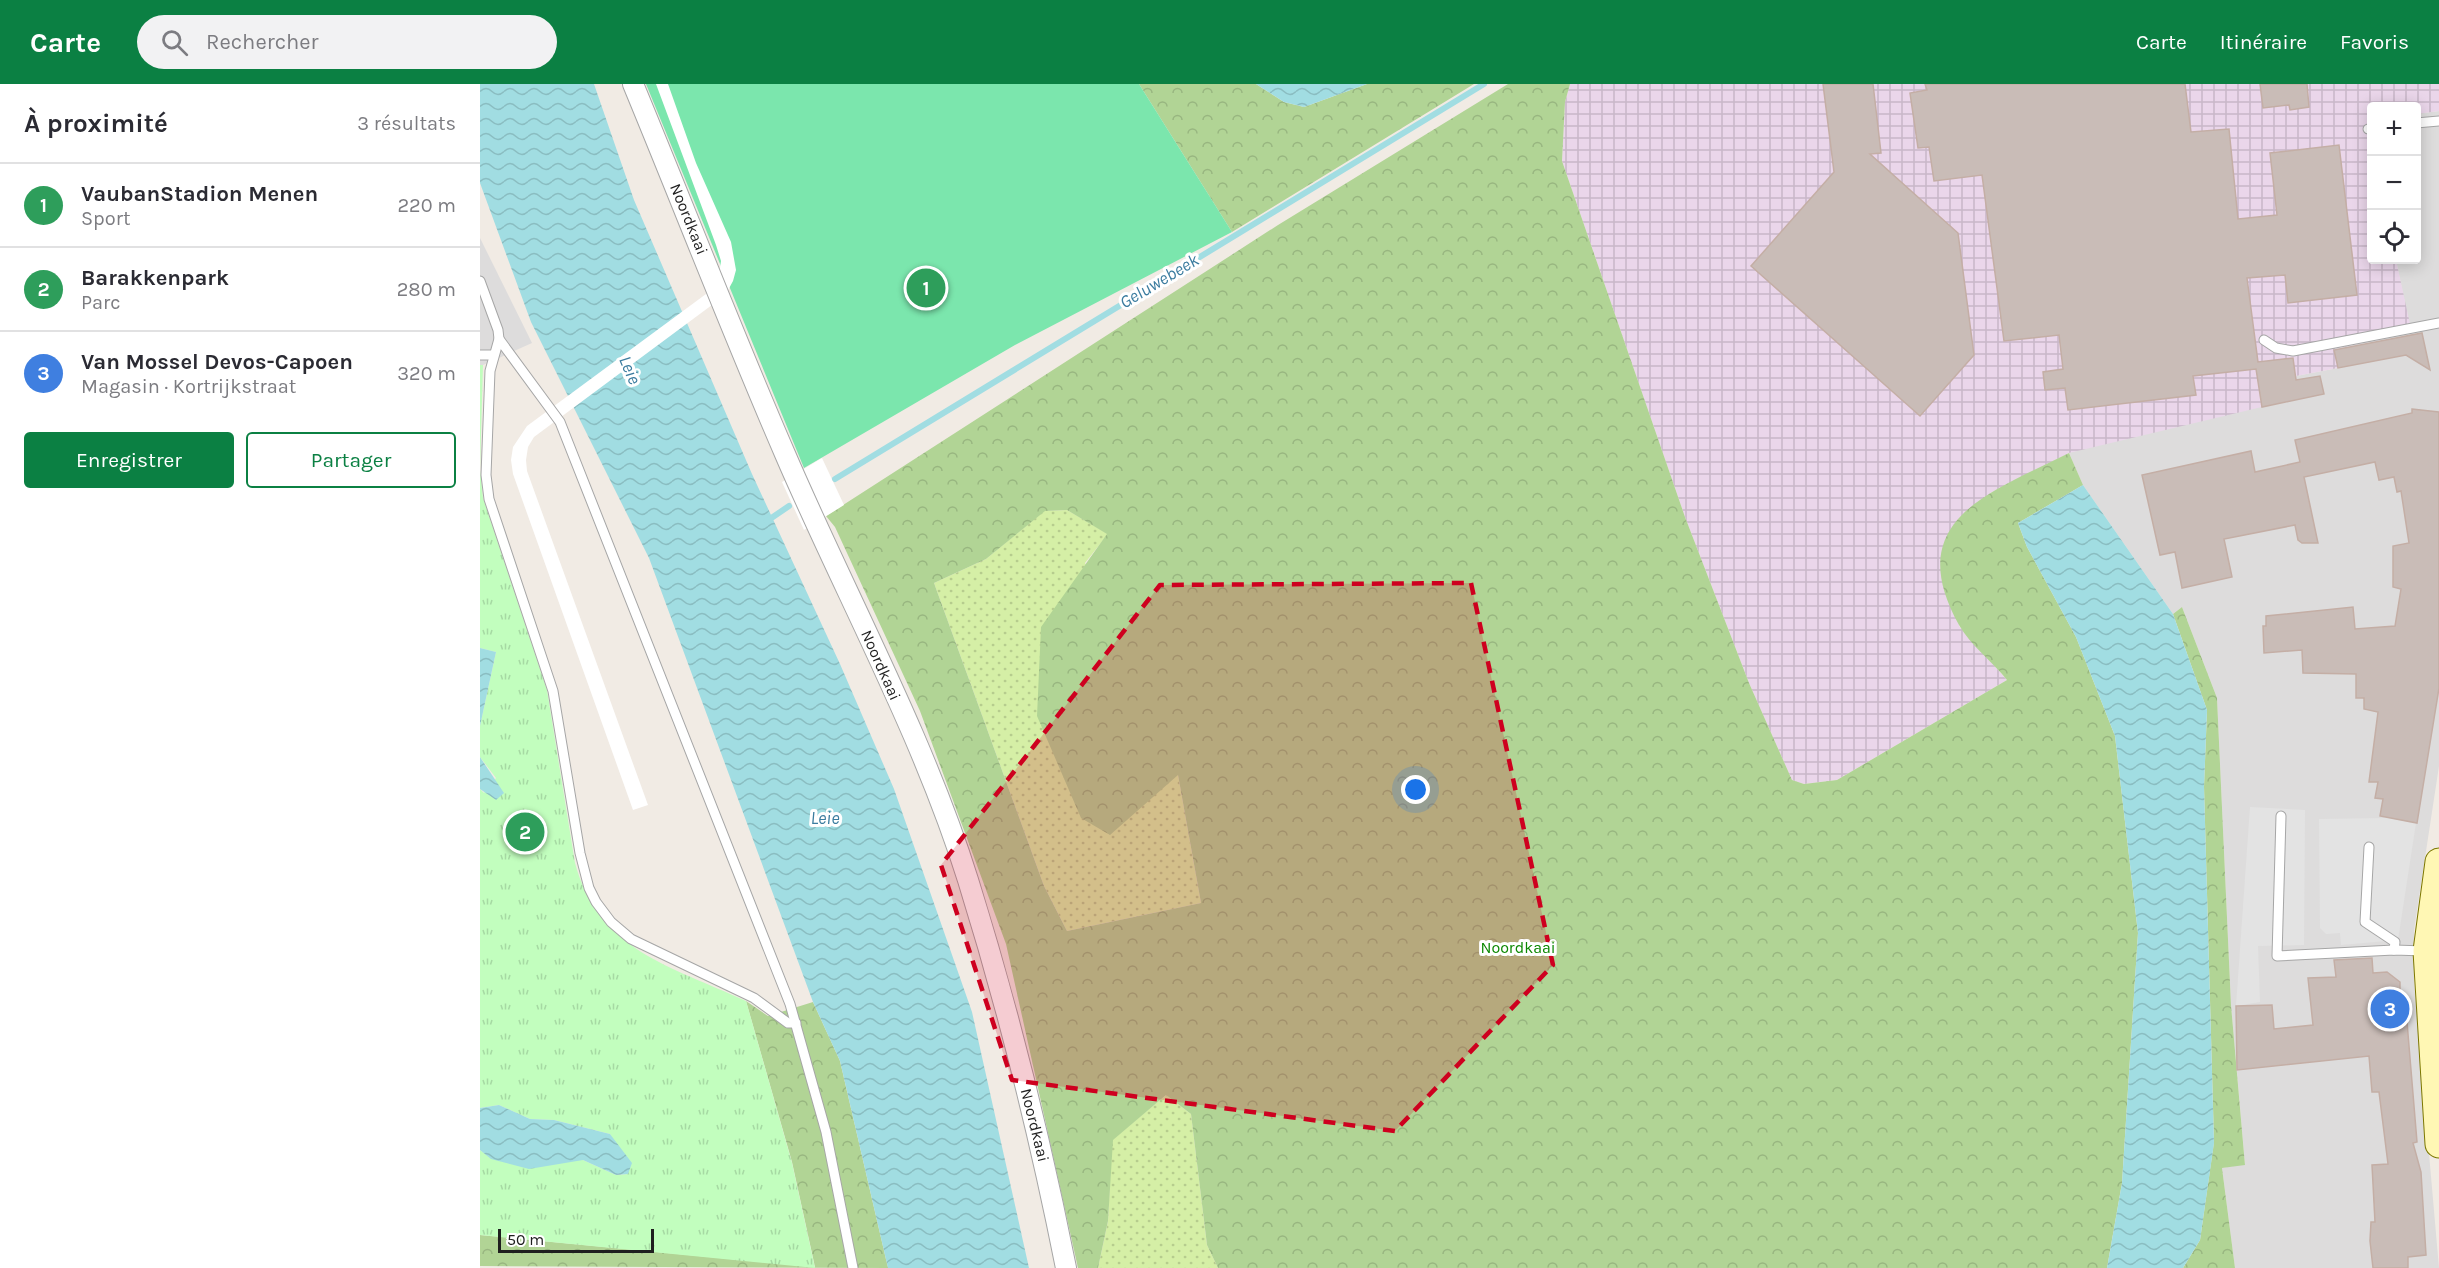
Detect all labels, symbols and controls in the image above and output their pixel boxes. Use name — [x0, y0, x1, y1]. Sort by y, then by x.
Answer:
search box — [137, 15, 557, 69]
text: Carte — [30, 26, 101, 59]
icon: search — [158, 26, 191, 59]
text: Rechercher — [206, 29, 319, 55]
text: Carte — [2136, 30, 2187, 54]
text: Itinéraire — [2220, 30, 2307, 54]
text: Favoris — [2340, 30, 2409, 54]
map controls — [2367, 102, 2421, 264]
button: + — [2367, 102, 2421, 156]
text: À proximité — [24, 108, 168, 139]
text: 3 résultats — [357, 112, 456, 135]
button: − — [2367, 156, 2421, 210]
text: VaubanStadion Menen — [81, 181, 318, 207]
street label: Noordkaai — [666, 181, 712, 257]
text: 1 — [40, 194, 47, 217]
text: 220 m — [397, 194, 456, 217]
text: Sport — [81, 207, 130, 230]
button: locate — [2367, 210, 2421, 264]
water label: Geluwebeek — [1115, 248, 1203, 313]
text: Barakkenpark — [81, 265, 229, 291]
pin: 1 — [906, 266, 946, 310]
text: 2 — [37, 278, 50, 301]
text: 280 m — [397, 278, 456, 301]
text: Parc — [81, 291, 121, 314]
text: Van Mossel Devos-Capoen — [81, 349, 353, 375]
water label: Leie — [614, 352, 646, 388]
text: 3 — [37, 362, 50, 385]
text: 320 m — [397, 362, 456, 385]
text: Magasin · Kortrijkstraat — [81, 375, 296, 398]
button: Enregistrer — [24, 432, 234, 488]
button: Partager — [246, 432, 456, 488]
street label: Noordkaai — [857, 627, 905, 703]
your location — [1401, 775, 1430, 804]
water label: Leie — [810, 807, 840, 829]
pin: 2 — [506, 810, 544, 855]
park label: Noordkaai — [1480, 938, 1556, 957]
pin: 3 — [2370, 986, 2410, 1032]
street label: Noordkaai — [1017, 1086, 1053, 1164]
scale bar — [498, 1226, 654, 1254]
text: 50 m — [507, 1230, 544, 1249]

